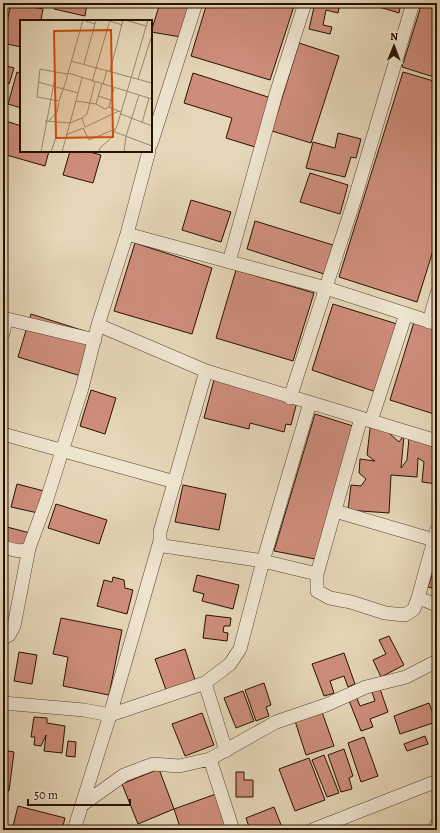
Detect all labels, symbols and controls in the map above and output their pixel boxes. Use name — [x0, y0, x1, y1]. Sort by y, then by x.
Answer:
inset map — [20, 20, 152, 152]
north arrow — [374, 26, 414, 66]
text: N — [390, 29, 398, 44]
scale bar — [28, 781, 130, 807]
text: 50 m — [34, 787, 58, 803]

